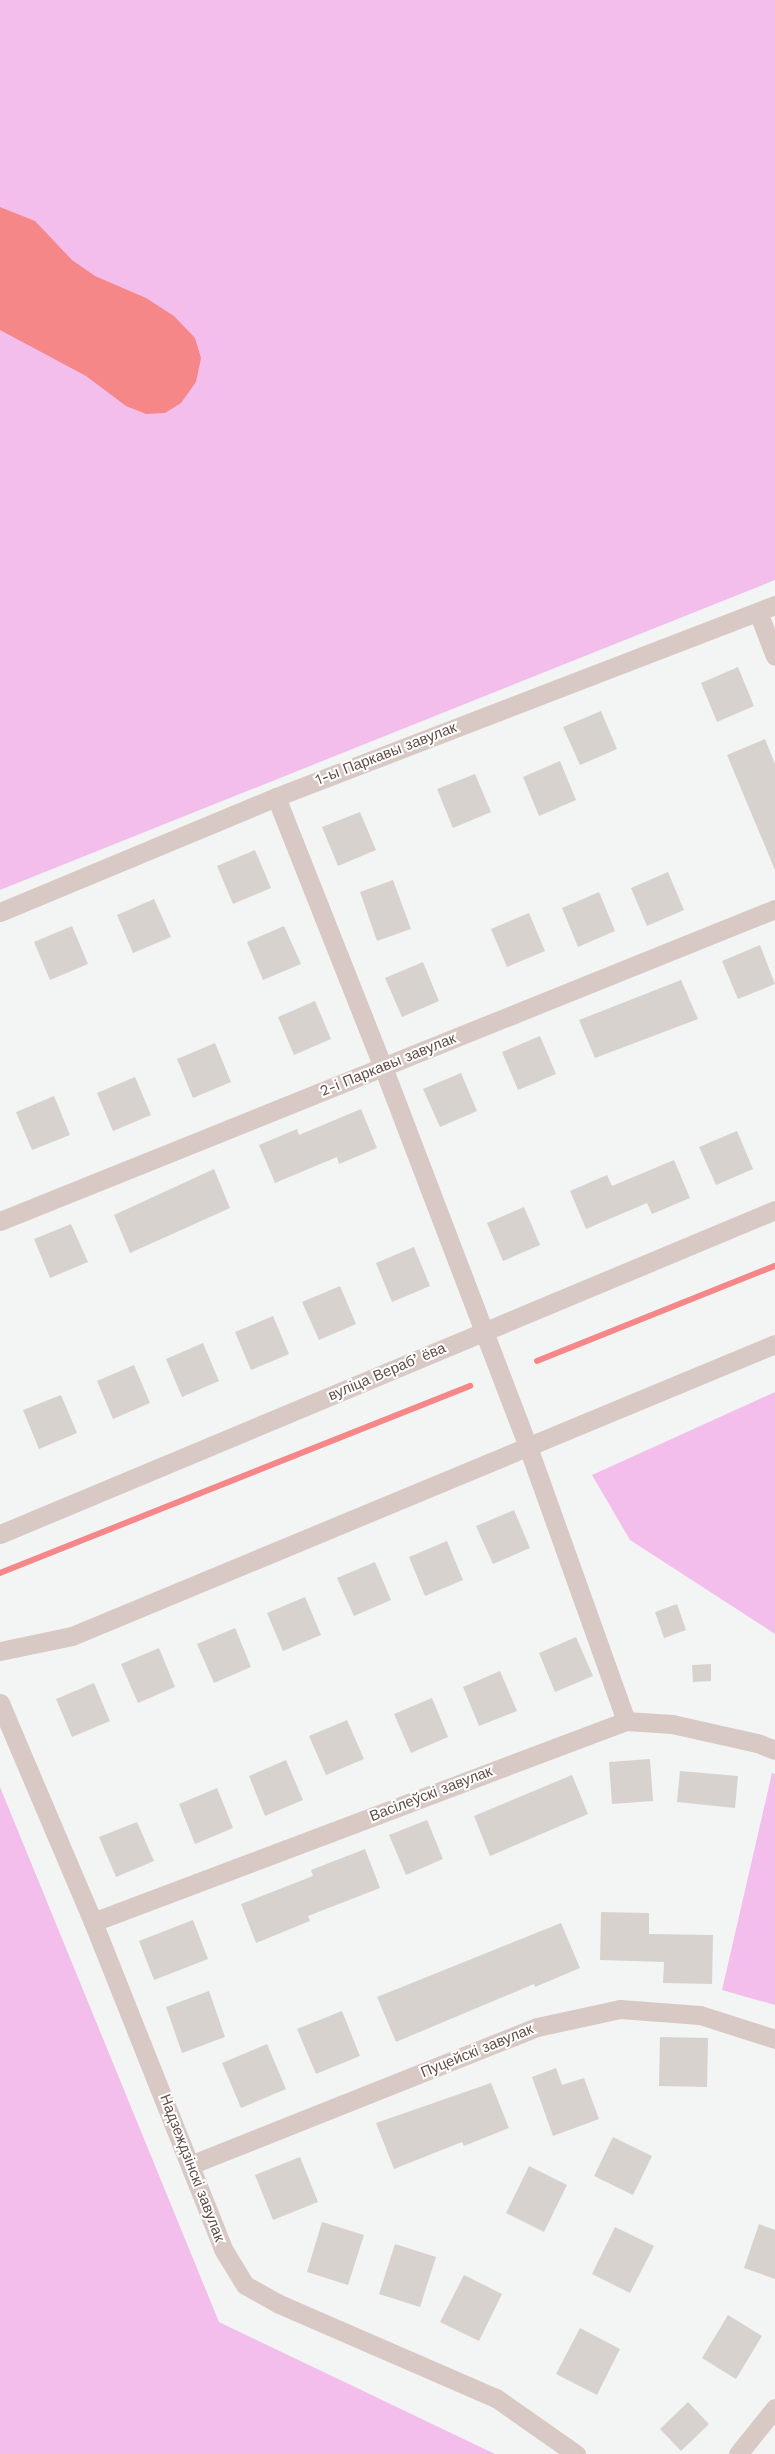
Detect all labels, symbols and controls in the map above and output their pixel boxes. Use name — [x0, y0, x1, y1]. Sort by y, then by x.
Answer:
street label: 1-ы Паркавы завулак — [313, 719, 459, 789]
street label: 2-і Паркавы завулак — [318, 1030, 458, 1100]
street label: вуліца Верабʼёва — [325, 1339, 449, 1405]
street label: Васілеўскі завулак — [367, 1762, 495, 1826]
street label: Пуцейскі завулак — [418, 2020, 536, 2082]
street label: Надзеждзінскі завулак — [156, 2092, 228, 2244]

